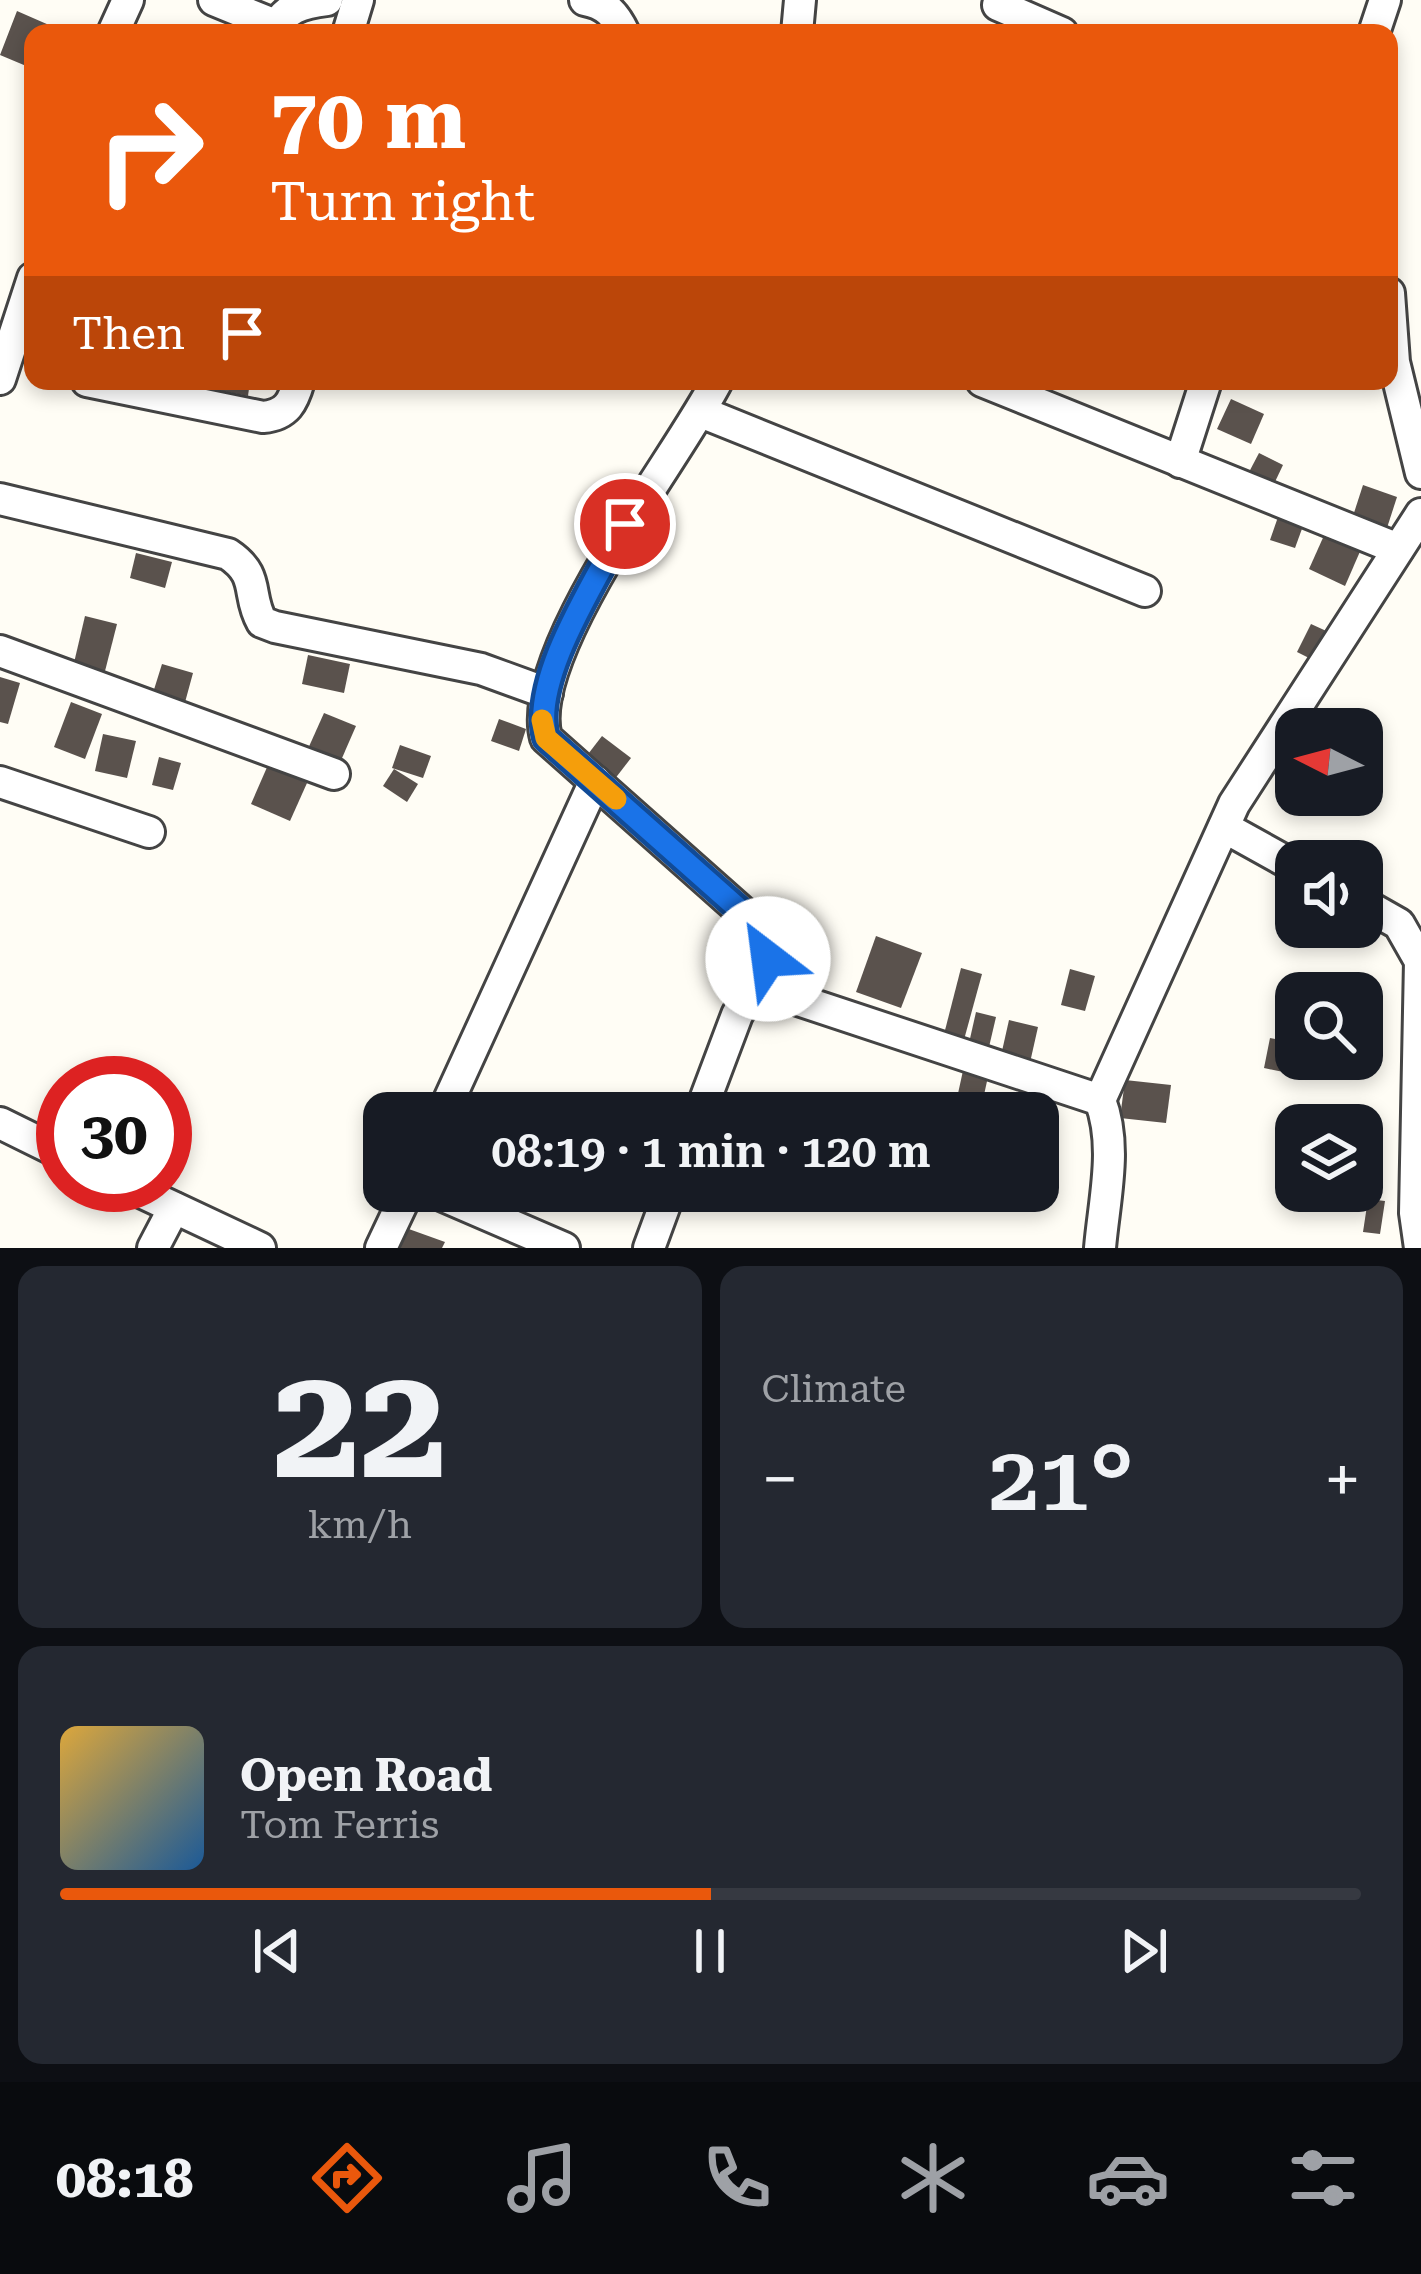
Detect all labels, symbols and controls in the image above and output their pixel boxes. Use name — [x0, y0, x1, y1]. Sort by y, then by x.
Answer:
text: 70 m — [270, 70, 466, 168]
icon: right — [72, 72, 228, 228]
text: Turn right — [270, 170, 535, 233]
icon: arrive — [209, 300, 275, 366]
text: Then — [72, 307, 185, 360]
pin — [574, 473, 676, 575]
icon: arrive — [592, 491, 658, 557]
north arrow — [1275, 708, 1383, 816]
map controls — [1275, 708, 1383, 1212]
button: sound — [1275, 840, 1383, 948]
position arrow — [705, 896, 831, 1022]
button: search — [1275, 972, 1383, 1080]
speed limit sign: 30 — [36, 1056, 192, 1212]
button: layers — [1275, 1104, 1383, 1212]
text: 08:19 · 1 min · 120 m — [491, 1125, 931, 1178]
text: 22 — [272, 1332, 447, 1515]
text: Climate — [762, 1366, 906, 1412]
text: 21° — [989, 1427, 1134, 1532]
text: − — [762, 1441, 798, 1518]
text: + — [1324, 1441, 1361, 1518]
text: km/h — [308, 1502, 412, 1548]
text: Open Road — [240, 1749, 492, 1802]
text: Tom Ferris — [240, 1802, 439, 1848]
icon: previous — [244, 1918, 310, 1984]
icon: pause — [677, 1918, 743, 1984]
icon: next — [1111, 1918, 1177, 1984]
icon: directions — [305, 2136, 389, 2220]
icon: music — [500, 2136, 584, 2220]
icon: phone — [695, 2136, 779, 2220]
icon: climate — [891, 2136, 975, 2220]
icon: car — [1086, 2136, 1170, 2220]
icon: filters — [1281, 2136, 1365, 2220]
text: 08:18 — [56, 2147, 194, 2210]

